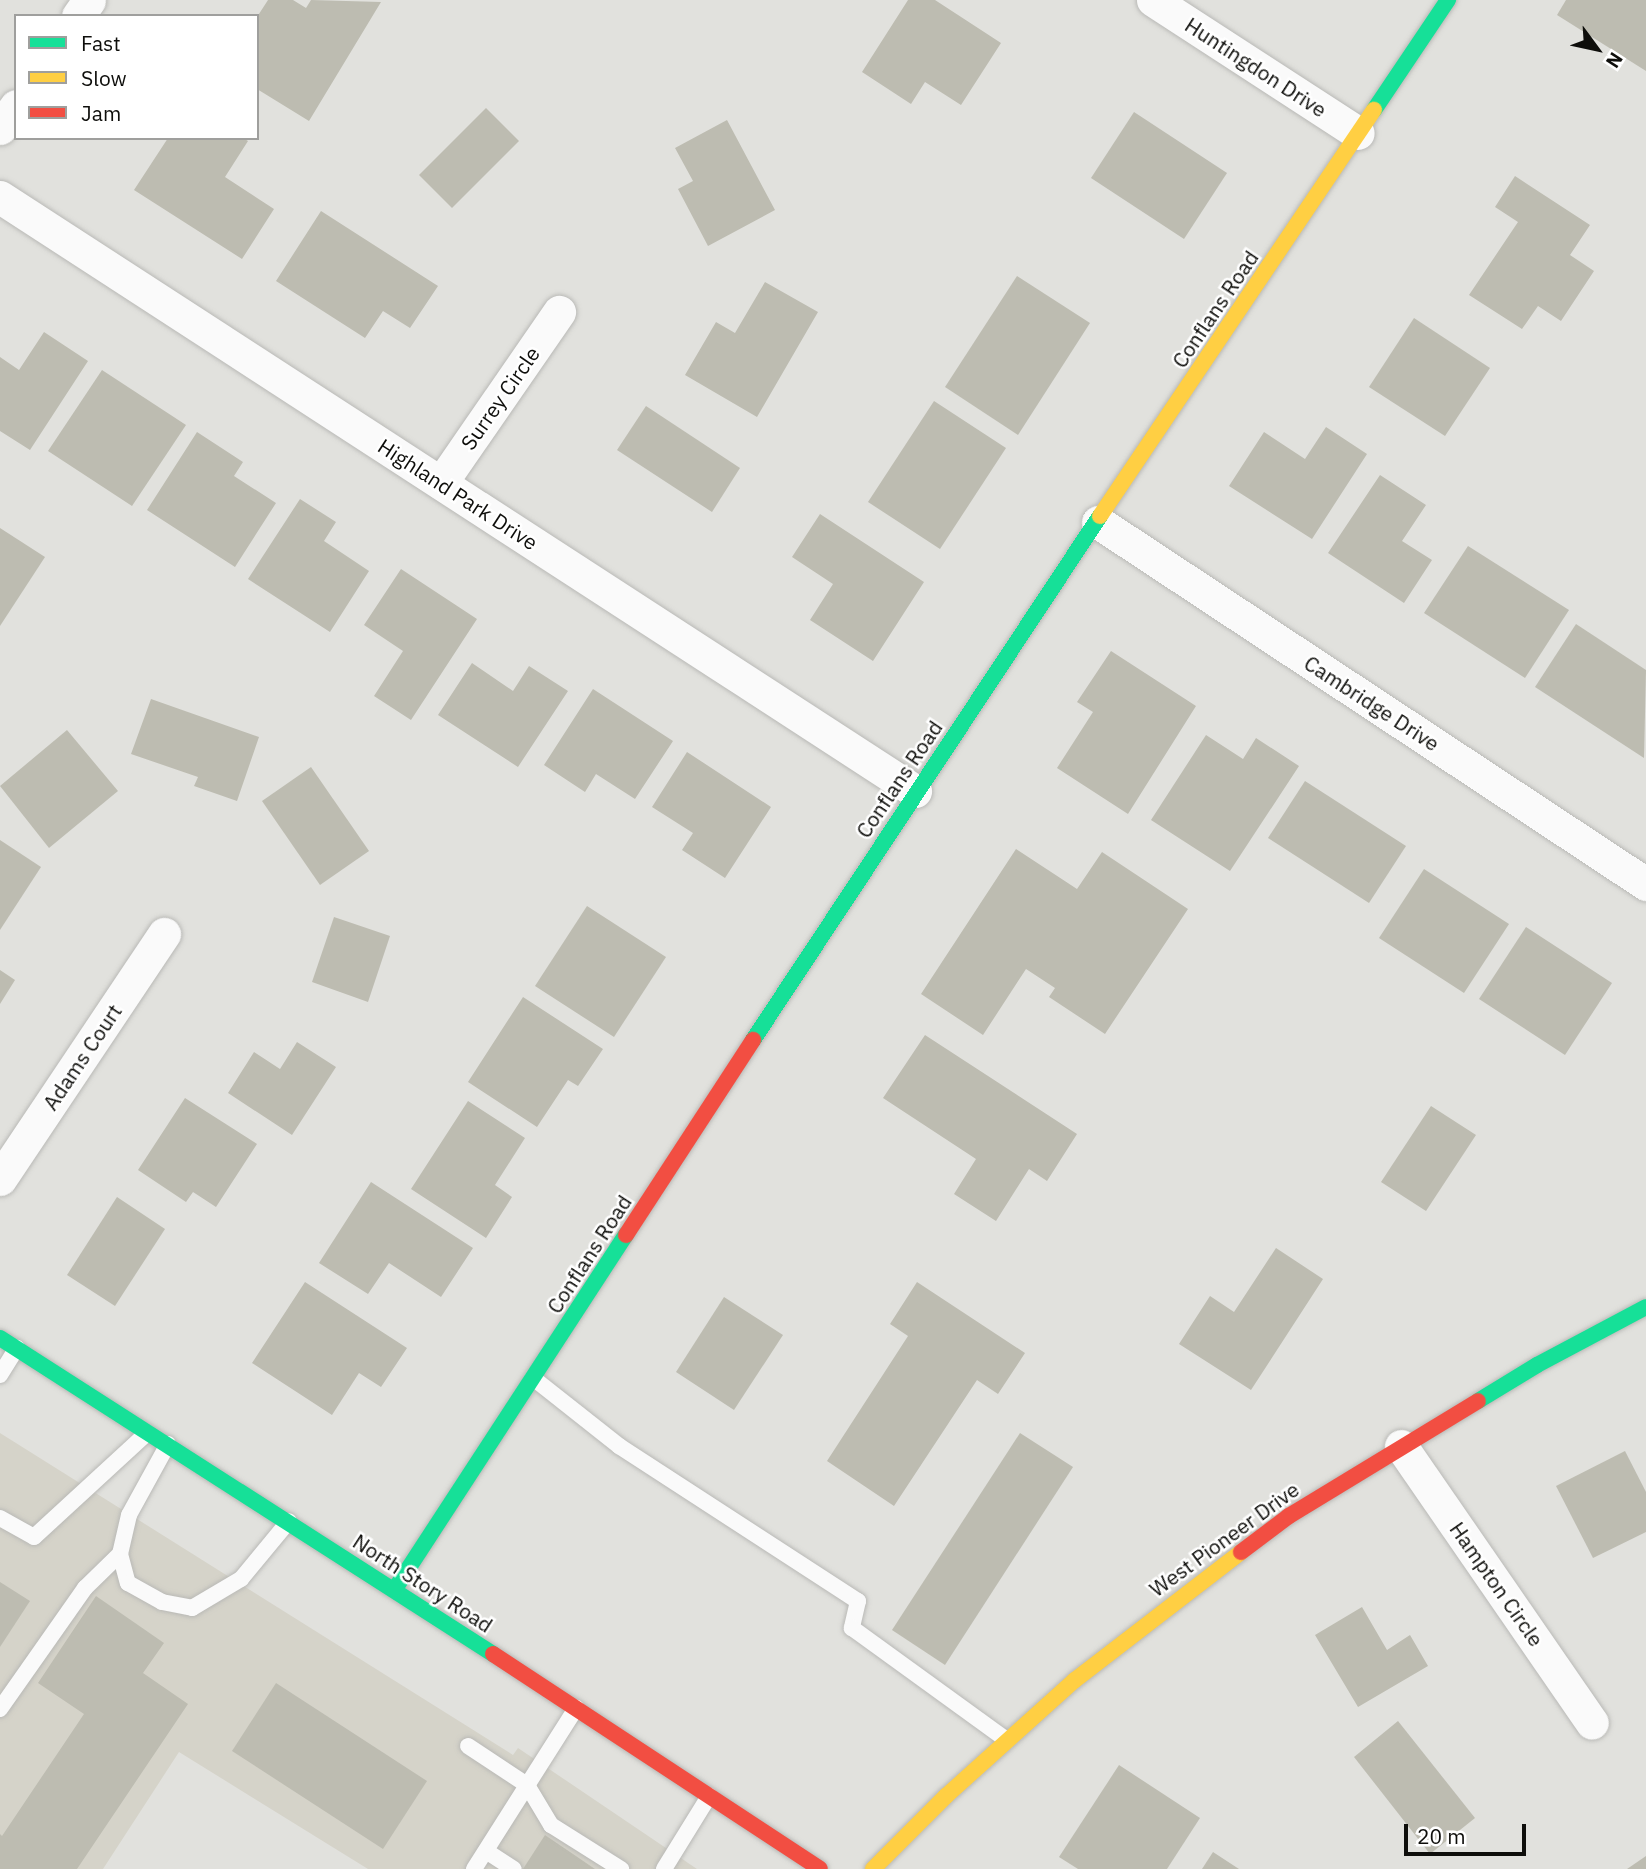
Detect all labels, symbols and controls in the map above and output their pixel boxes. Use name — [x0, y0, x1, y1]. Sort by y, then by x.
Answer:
street label: Huntingdon Drive — [1180, 12, 1332, 122]
legend — [14, 14, 259, 140]
north arrow — [1562, 14, 1632, 84]
text: Fast — [81, 29, 121, 57]
text: N — [1601, 48, 1628, 73]
text: Slow — [81, 64, 127, 92]
text: Jam — [81, 99, 121, 127]
street label: Conflans Road — [1167, 246, 1263, 372]
street label: Surrey Circle — [455, 342, 545, 454]
street label: Highland Park Drive — [373, 433, 543, 555]
street label: Cambridge Drive — [1300, 650, 1444, 756]
street label: Conflans Road — [851, 716, 947, 842]
street label: Adams Court — [37, 999, 127, 1115]
street label: Conflans Road — [541, 1190, 637, 1318]
street label: West Pioneer Drive — [1144, 1476, 1304, 1602]
street label: Hampton Circle — [1445, 1517, 1549, 1651]
street label: North Story Road — [348, 1528, 498, 1638]
scale bar — [1408, 1810, 1530, 1854]
text: 20 m — [1417, 1822, 1466, 1850]

